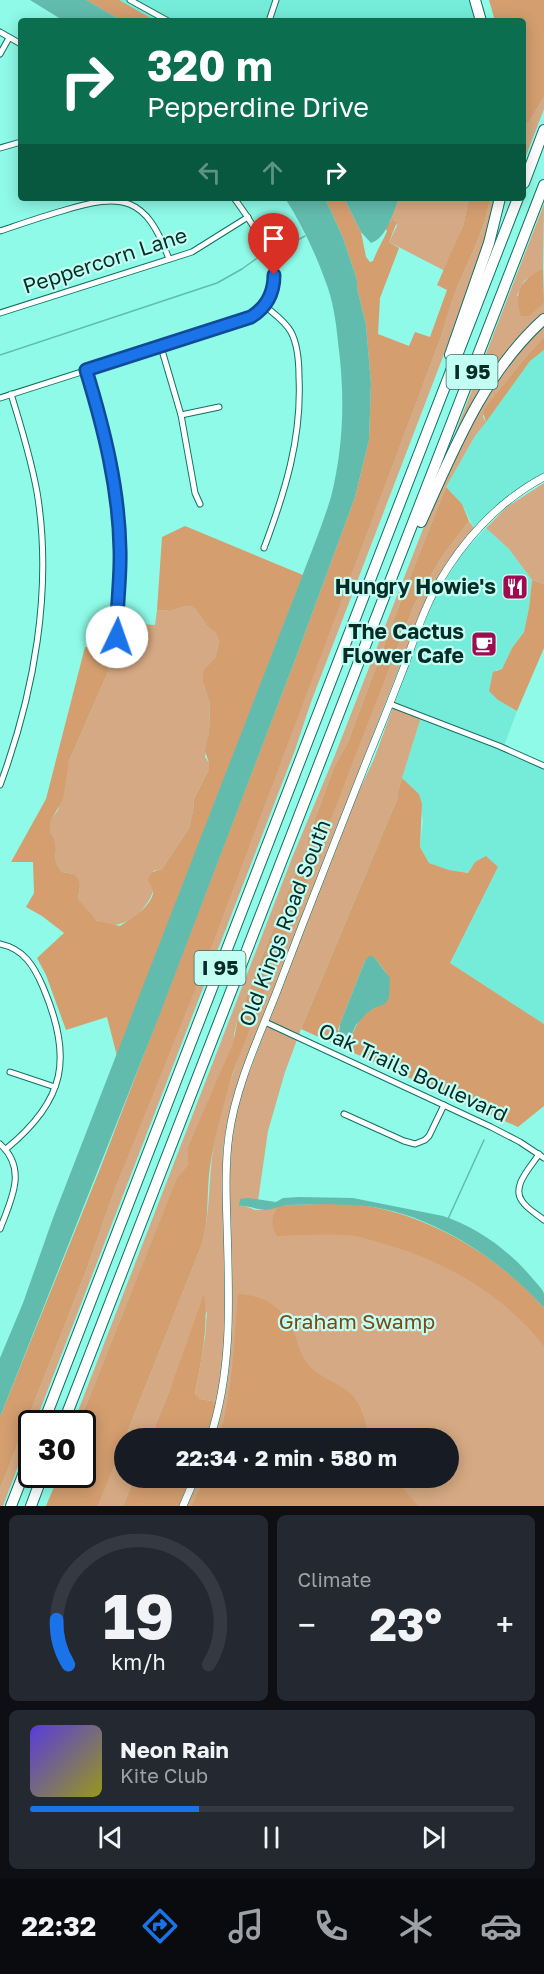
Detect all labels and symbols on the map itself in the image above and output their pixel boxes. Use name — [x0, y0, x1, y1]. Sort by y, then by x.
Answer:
pin — [248, 213, 299, 275]
street label: Peppercorn Lane — [19, 221, 190, 299]
road number: I 95 — [446, 355, 498, 389]
restaurant icon: Hungry Howie's — [500, 572, 530, 602]
place label: Hungry Howie's — [335, 573, 496, 599]
position arrow — [85, 605, 149, 669]
place label: The Cactus Flower Cafe — [342, 618, 464, 668]
cafe icon: The Cactus Flower Cafe — [469, 629, 499, 659]
street label: Old Kings Road South — [233, 816, 336, 1030]
road number: I 95 — [194, 951, 246, 985]
street label: Oak Trails Boulevard — [315, 1017, 512, 1127]
park label: Graham Swamp — [279, 1308, 435, 1334]
speed limit sign: 30 — [18, 1410, 96, 1488]

